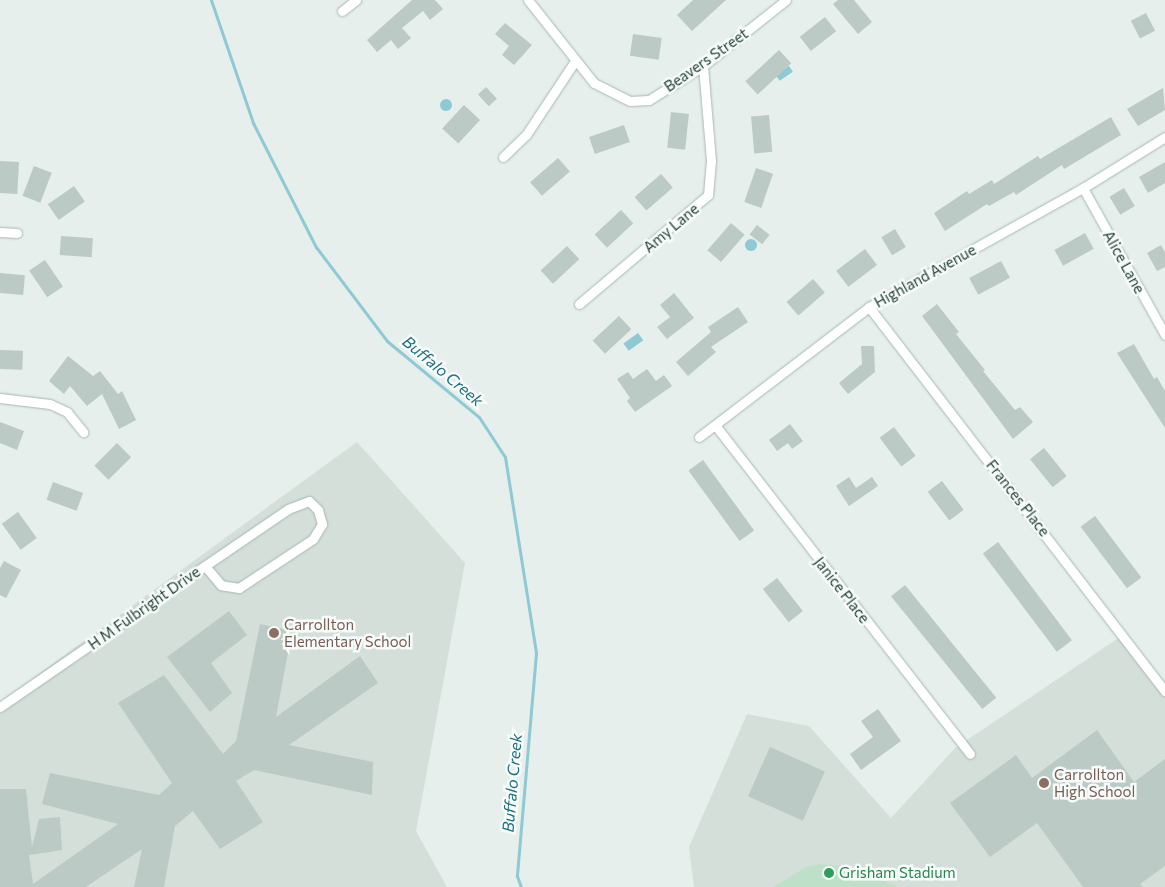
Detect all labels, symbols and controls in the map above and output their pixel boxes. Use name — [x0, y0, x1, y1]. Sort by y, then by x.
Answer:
street label: Beavers Street — [661, 24, 751, 96]
street label: Amy Lane — [640, 200, 702, 256]
street label: Alice Lane — [1099, 227, 1149, 297]
street label: Highland Avenue — [871, 241, 979, 311]
water label: Buffalo Creek — [399, 332, 487, 410]
street label: Frances Place — [983, 456, 1053, 540]
street label: Janice Place — [811, 553, 873, 627]
street label: H M Fulbright Drive — [85, 563, 203, 653]
place label: Carrollton Elementary School — [284, 615, 411, 650]
marker: Carrollton Elementary School — [268, 627, 280, 639]
water label: Buffalo Creek — [498, 733, 526, 833]
place label: Carrollton High School — [1054, 765, 1135, 800]
marker: Carrollton High School — [1038, 777, 1050, 789]
place label: Grisham Stadium — [839, 864, 956, 882]
marker: Grisham Stadium — [823, 867, 835, 879]

